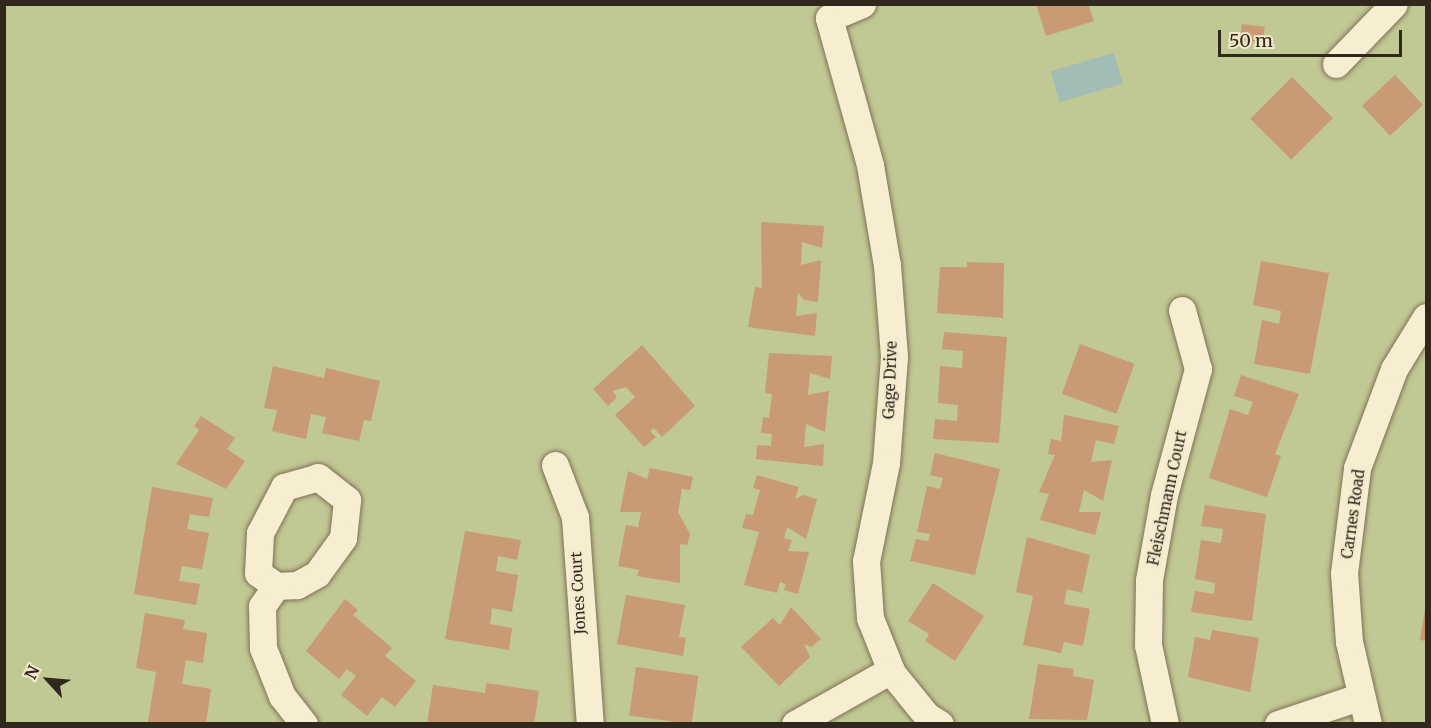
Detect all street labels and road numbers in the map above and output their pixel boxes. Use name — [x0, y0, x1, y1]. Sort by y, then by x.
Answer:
street label: Gage Drive — [880, 341, 900, 419]
street label: Fleischmann Court — [1144, 429, 1190, 567]
street label: Carnes Road — [1338, 468, 1368, 560]
street label: Jones Court — [567, 551, 589, 635]

